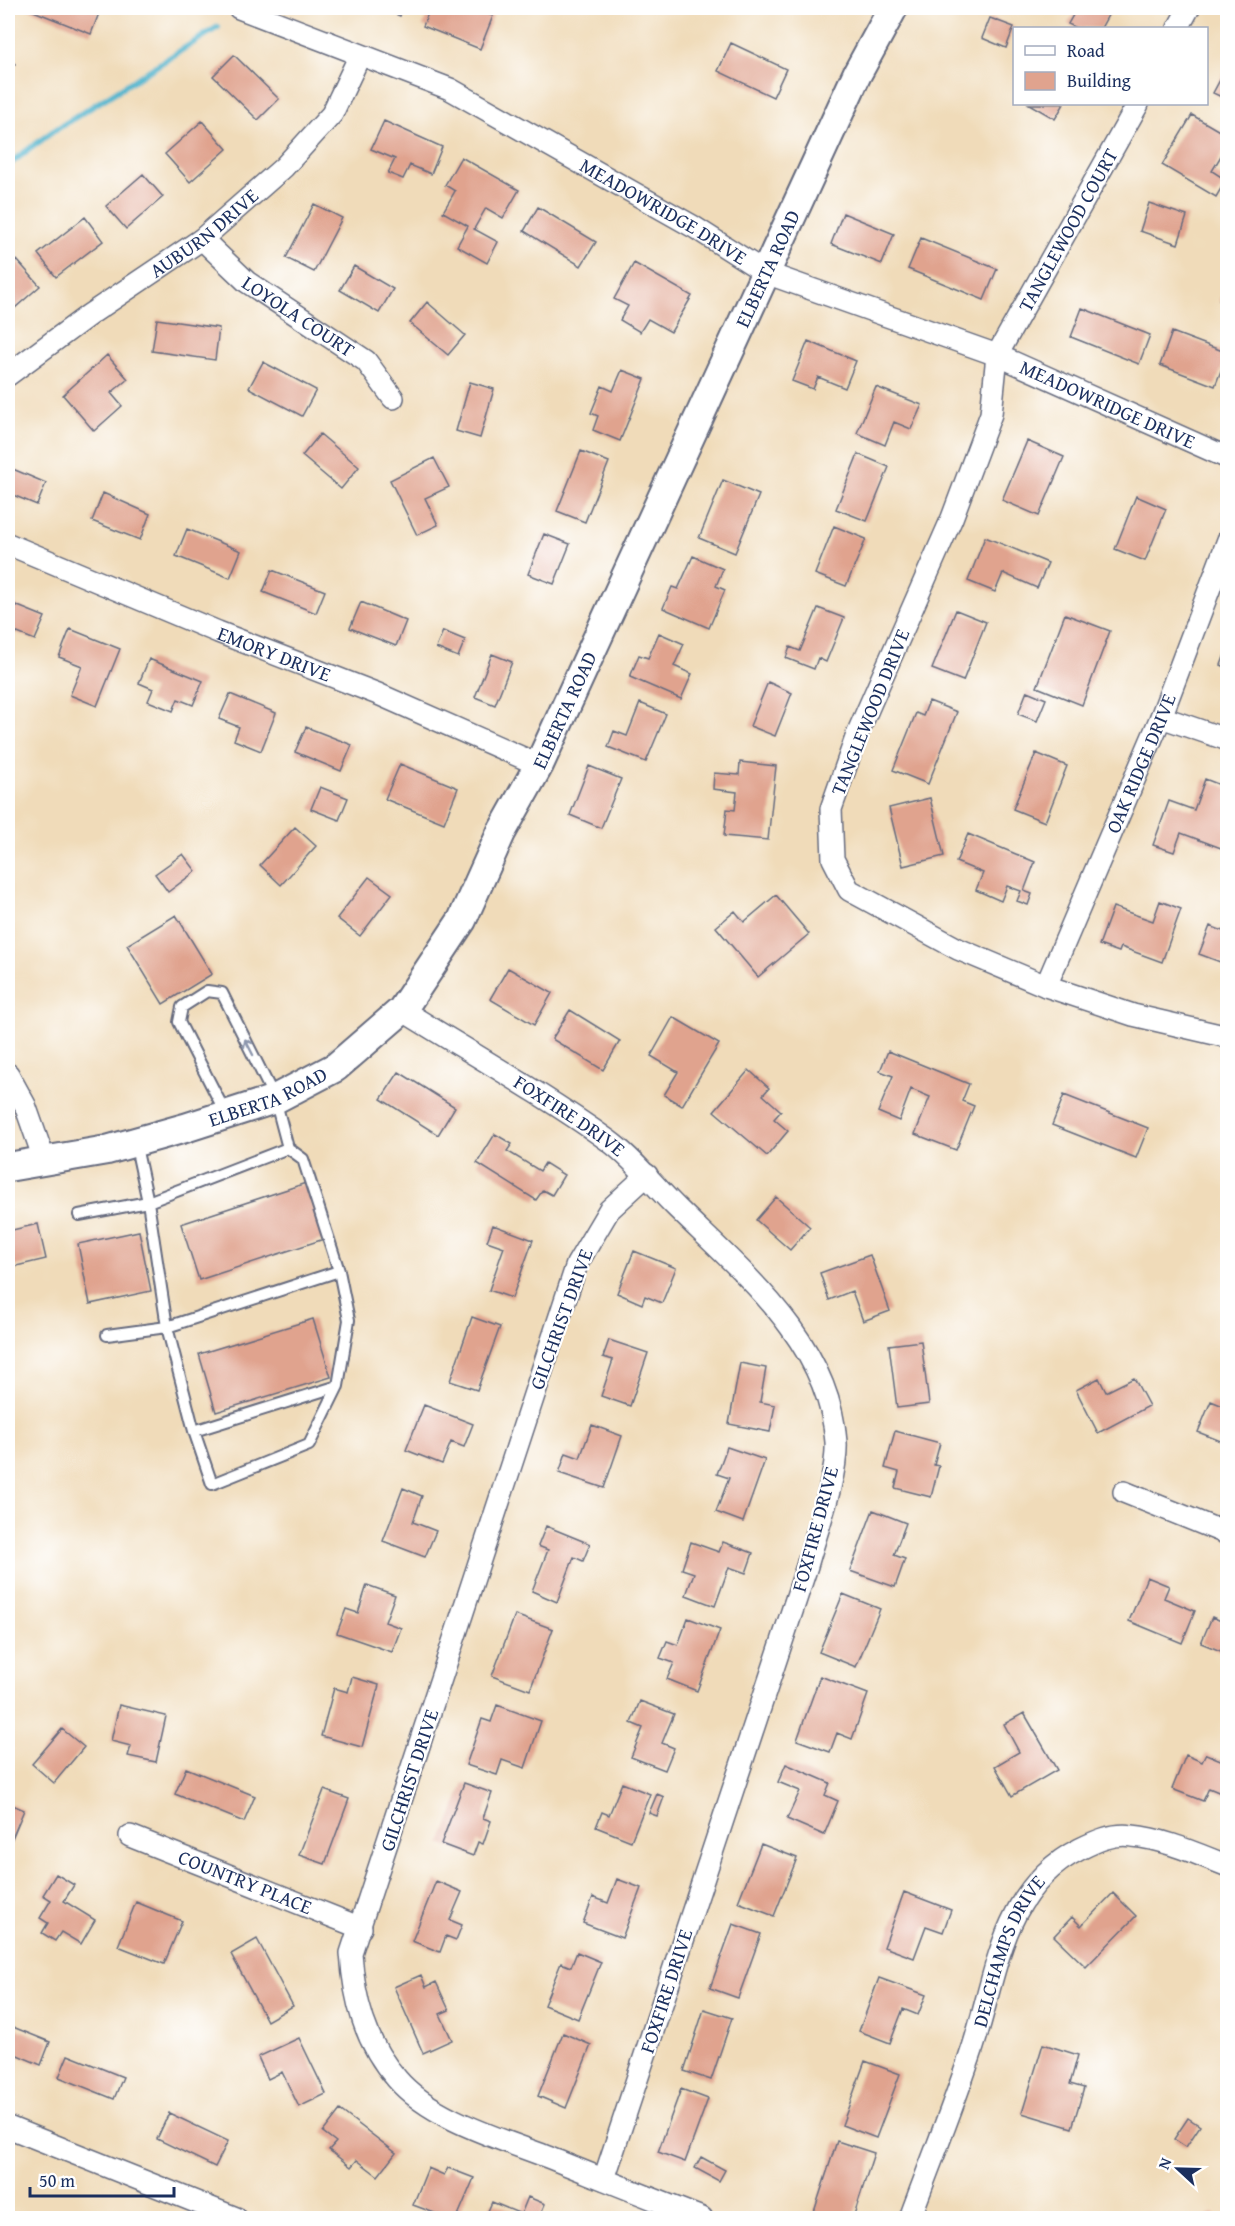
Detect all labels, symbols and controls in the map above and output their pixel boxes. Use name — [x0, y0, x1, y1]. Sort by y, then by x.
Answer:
legend — [1013, 27, 1208, 105]
text: Road — [1067, 37, 1105, 64]
text: Building — [1067, 67, 1131, 94]
street label: TANGLEWOOD COURT — [1011, 143, 1125, 317]
street label: MEADOWRIDGE DRIVE — [575, 150, 753, 271]
street label: AUBURN DRIVE — [143, 181, 264, 284]
street label: ELBERTA ROAD — [727, 205, 807, 332]
street label: LOYOLA COURT — [237, 268, 361, 364]
street label: MEADOWRIDGE DRIVE — [1015, 352, 1200, 456]
street label: EMORY DRIVE — [213, 618, 335, 688]
street label: TANGLEWOOD DRIVE — [823, 624, 916, 799]
street label: ELBERTA ROAD — [524, 646, 603, 773]
street label: OAK RIDGE DRIVE — [1098, 689, 1183, 838]
one-way arrow — [242, 1038, 254, 1056]
street label: ELBERTA ROAD — [204, 1059, 332, 1134]
street label: FOXFIRE DRIVE — [509, 1067, 632, 1163]
street label: GILCHRIST DRIVE — [522, 1244, 599, 1393]
street label: FOXFIRE DRIVE — [784, 1463, 845, 1595]
street label: GILCHRIST DRIVE — [372, 1705, 445, 1855]
street label: COUNTRY PLACE — [174, 1842, 317, 1921]
street label: DELCHAMPS DRIVE — [965, 1868, 1051, 2030]
street label: FOXFIRE DRIVE — [632, 1925, 699, 2057]
north arrow — [1148, 2139, 1208, 2199]
text: N — [1151, 2154, 1177, 2173]
scale bar — [30, 2160, 174, 2198]
text: 50 m — [39, 2167, 75, 2194]

